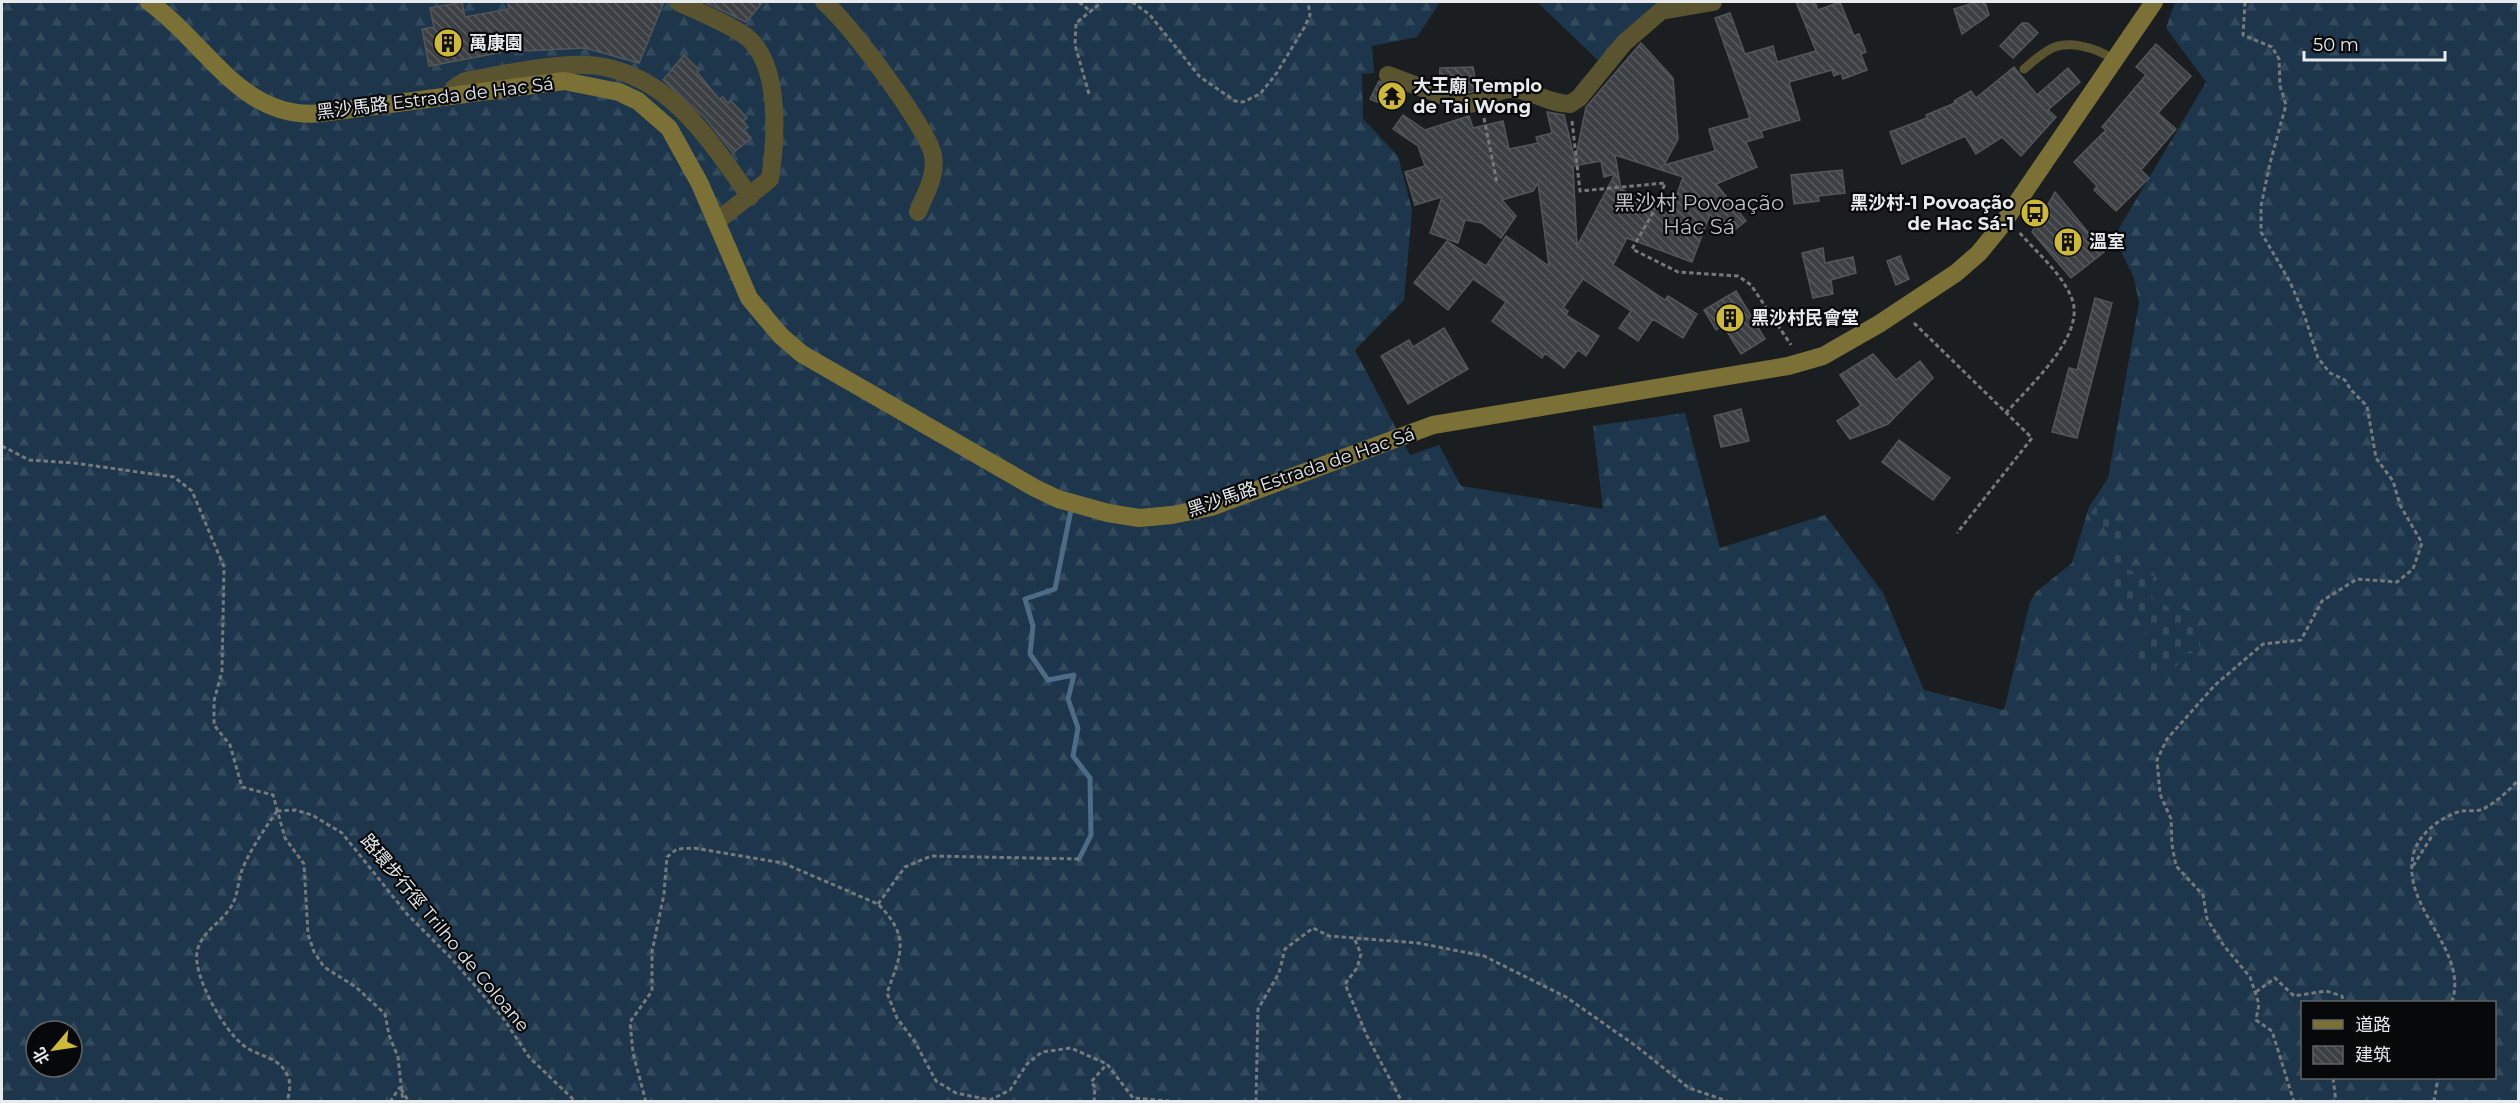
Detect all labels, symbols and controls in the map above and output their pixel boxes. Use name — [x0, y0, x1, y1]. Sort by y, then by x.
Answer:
scale bar — [2304, 24, 2445, 62]
building icon: 萬康園 — [432, 27, 464, 59]
place label: 萬康園 — [469, 32, 523, 54]
text: 50 m — [2313, 34, 2359, 56]
street label: 黑沙馬路 Estrada de Hac Sá — [315, 73, 555, 123]
place label: 大王廟 Templo de Tai Wong — [1413, 75, 1542, 118]
temple icon: 大王廟 Templo de Tai Wong — [1376, 80, 1408, 112]
district label: 黑沙村 Povoação Hác Sá — [1614, 190, 1784, 239]
place label: 黑沙村-1 Povoação de Hac Sá-1 — [1850, 192, 2014, 235]
bus stop icon: 黑沙村-1 Povoação de Hac Sá-1 — [2019, 197, 2051, 229]
building icon: 溫室 — [2052, 226, 2084, 258]
place label: 溫室 — [2089, 231, 2125, 253]
building icon: 黑沙村民會堂 — [1714, 302, 1746, 334]
place label: 黑沙村民會堂 — [1751, 307, 1859, 329]
street label: 黑沙馬路 Estrada de Hac Sá — [1184, 423, 1418, 521]
street label: 路環步行徑 Trilho de Coloane — [356, 830, 534, 1036]
legend — [2301, 1001, 2496, 1079]
text: 道路 — [2355, 1014, 2391, 1036]
north arrow — [24, 1019, 84, 1079]
text: 北 — [29, 1044, 54, 1068]
text: 建筑 — [2355, 1044, 2391, 1066]

